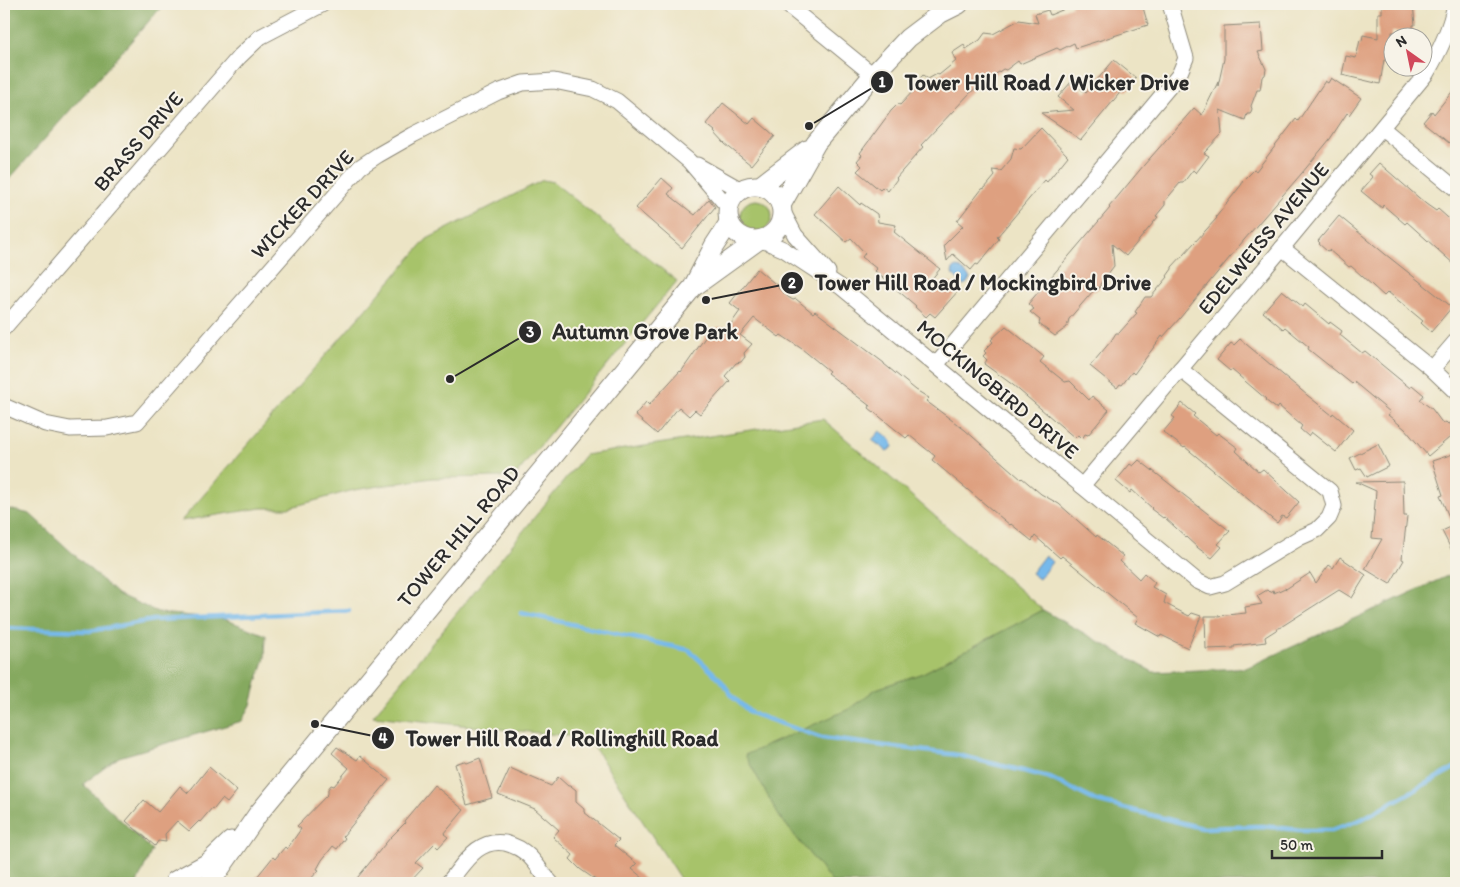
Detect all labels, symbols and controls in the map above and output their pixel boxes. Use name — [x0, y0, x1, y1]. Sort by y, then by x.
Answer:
north arrow — [1382, 28, 1432, 78]
text: N — [1393, 32, 1410, 51]
callout: Tower Hill Road / Wicker Drive — [870, 64, 1199, 101]
text: Tower Hill Road / Wicker Drive — [904, 69, 1189, 96]
text: 1 — [879, 73, 886, 91]
street label: BRASS DRIVE — [88, 86, 188, 196]
street label: WICKER DRIVE — [245, 144, 359, 264]
street label: EDELWEISS AVENUE — [1192, 157, 1334, 319]
callout: Tower Hill Road / Mockingbird Drive — [780, 264, 1162, 301]
text: Tower Hill Road / Mockingbird Drive — [814, 269, 1151, 296]
text: 2 — [788, 274, 796, 292]
callout: Autumn Grove Park — [517, 313, 748, 350]
street label: MOCKINGBIRD DRIVE — [912, 314, 1084, 464]
text: Autumn Grove Park — [551, 318, 738, 345]
text: 3 — [526, 323, 534, 341]
street label: TOWER HILL ROAD — [391, 460, 525, 612]
callout: Tower Hill Road / Rollinghill Road — [370, 719, 728, 756]
text: Tower Hill Road / Rollinghill Road — [405, 725, 718, 752]
text: 4 — [378, 729, 388, 747]
scale bar — [1272, 827, 1382, 859]
text: 50 m — [1280, 836, 1313, 854]

